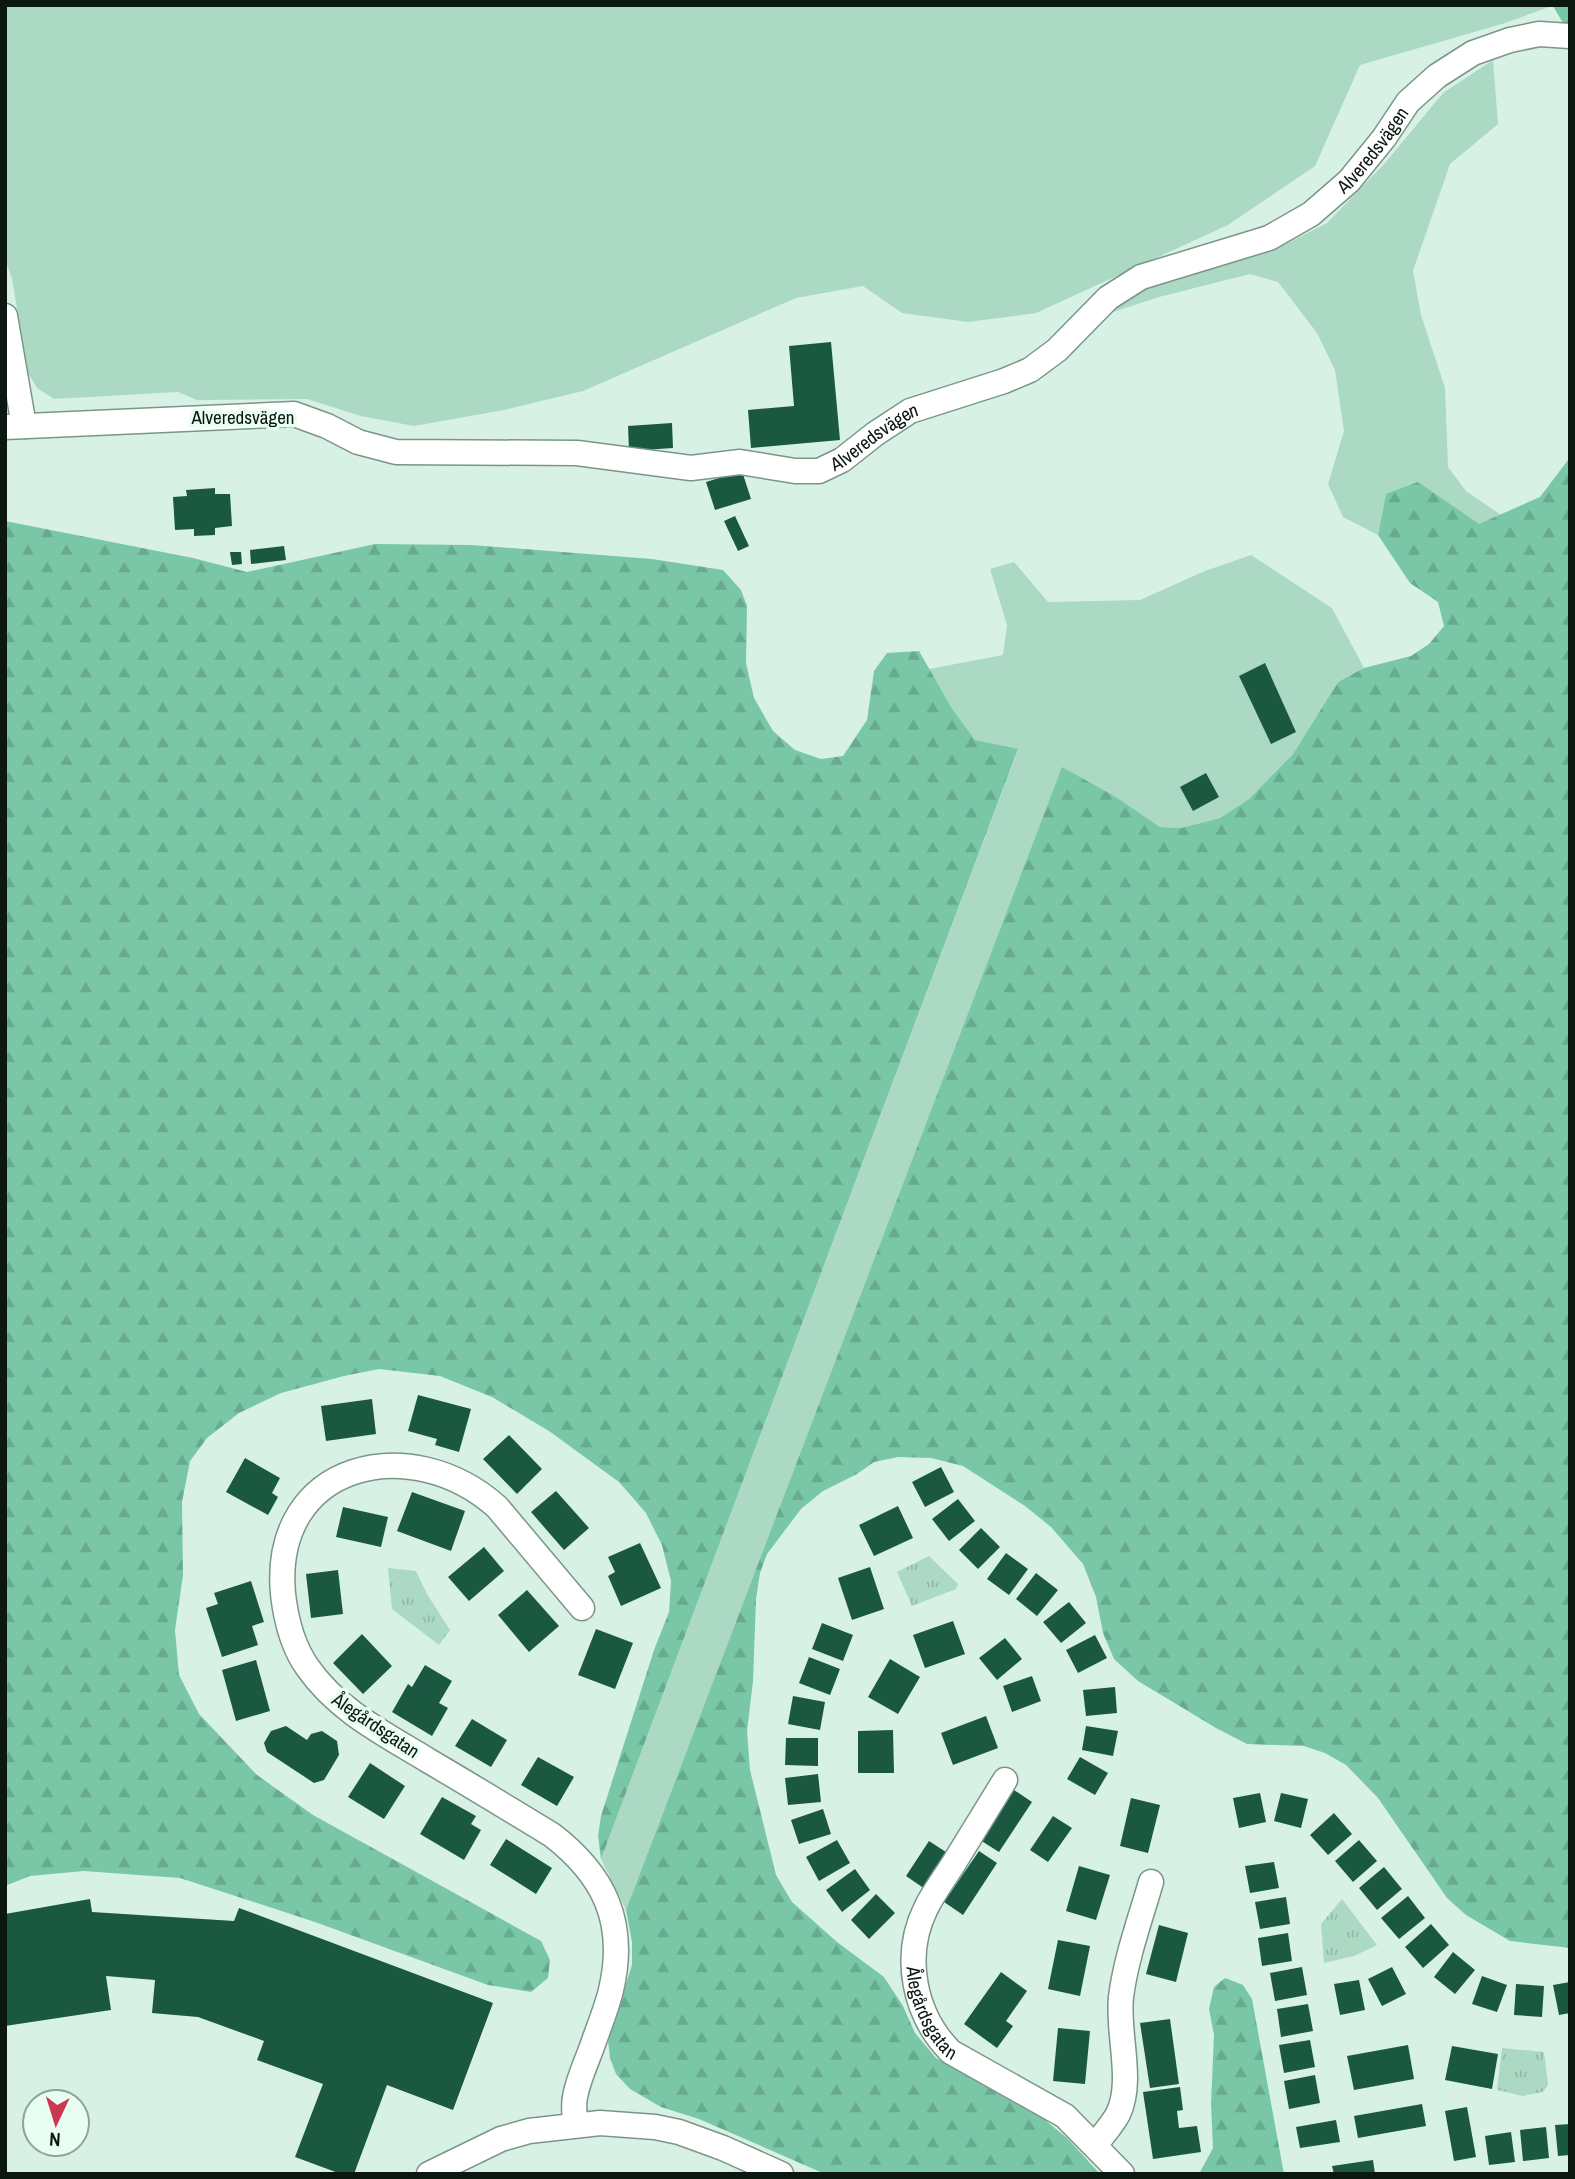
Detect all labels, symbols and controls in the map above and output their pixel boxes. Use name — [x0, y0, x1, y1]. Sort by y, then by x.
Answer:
street label: Alveredsvägen — [1330, 102, 1414, 200]
street label: Alveredsvägen — [825, 396, 921, 477]
street label: Alveredsvägen — [190, 404, 295, 430]
street label: Ålegårdsgatan — [326, 1686, 425, 1764]
street label: Ålegårdsgatan — [901, 1964, 962, 2066]
north arrow — [21, 2088, 91, 2158]
text: N — [48, 2127, 61, 2153]

